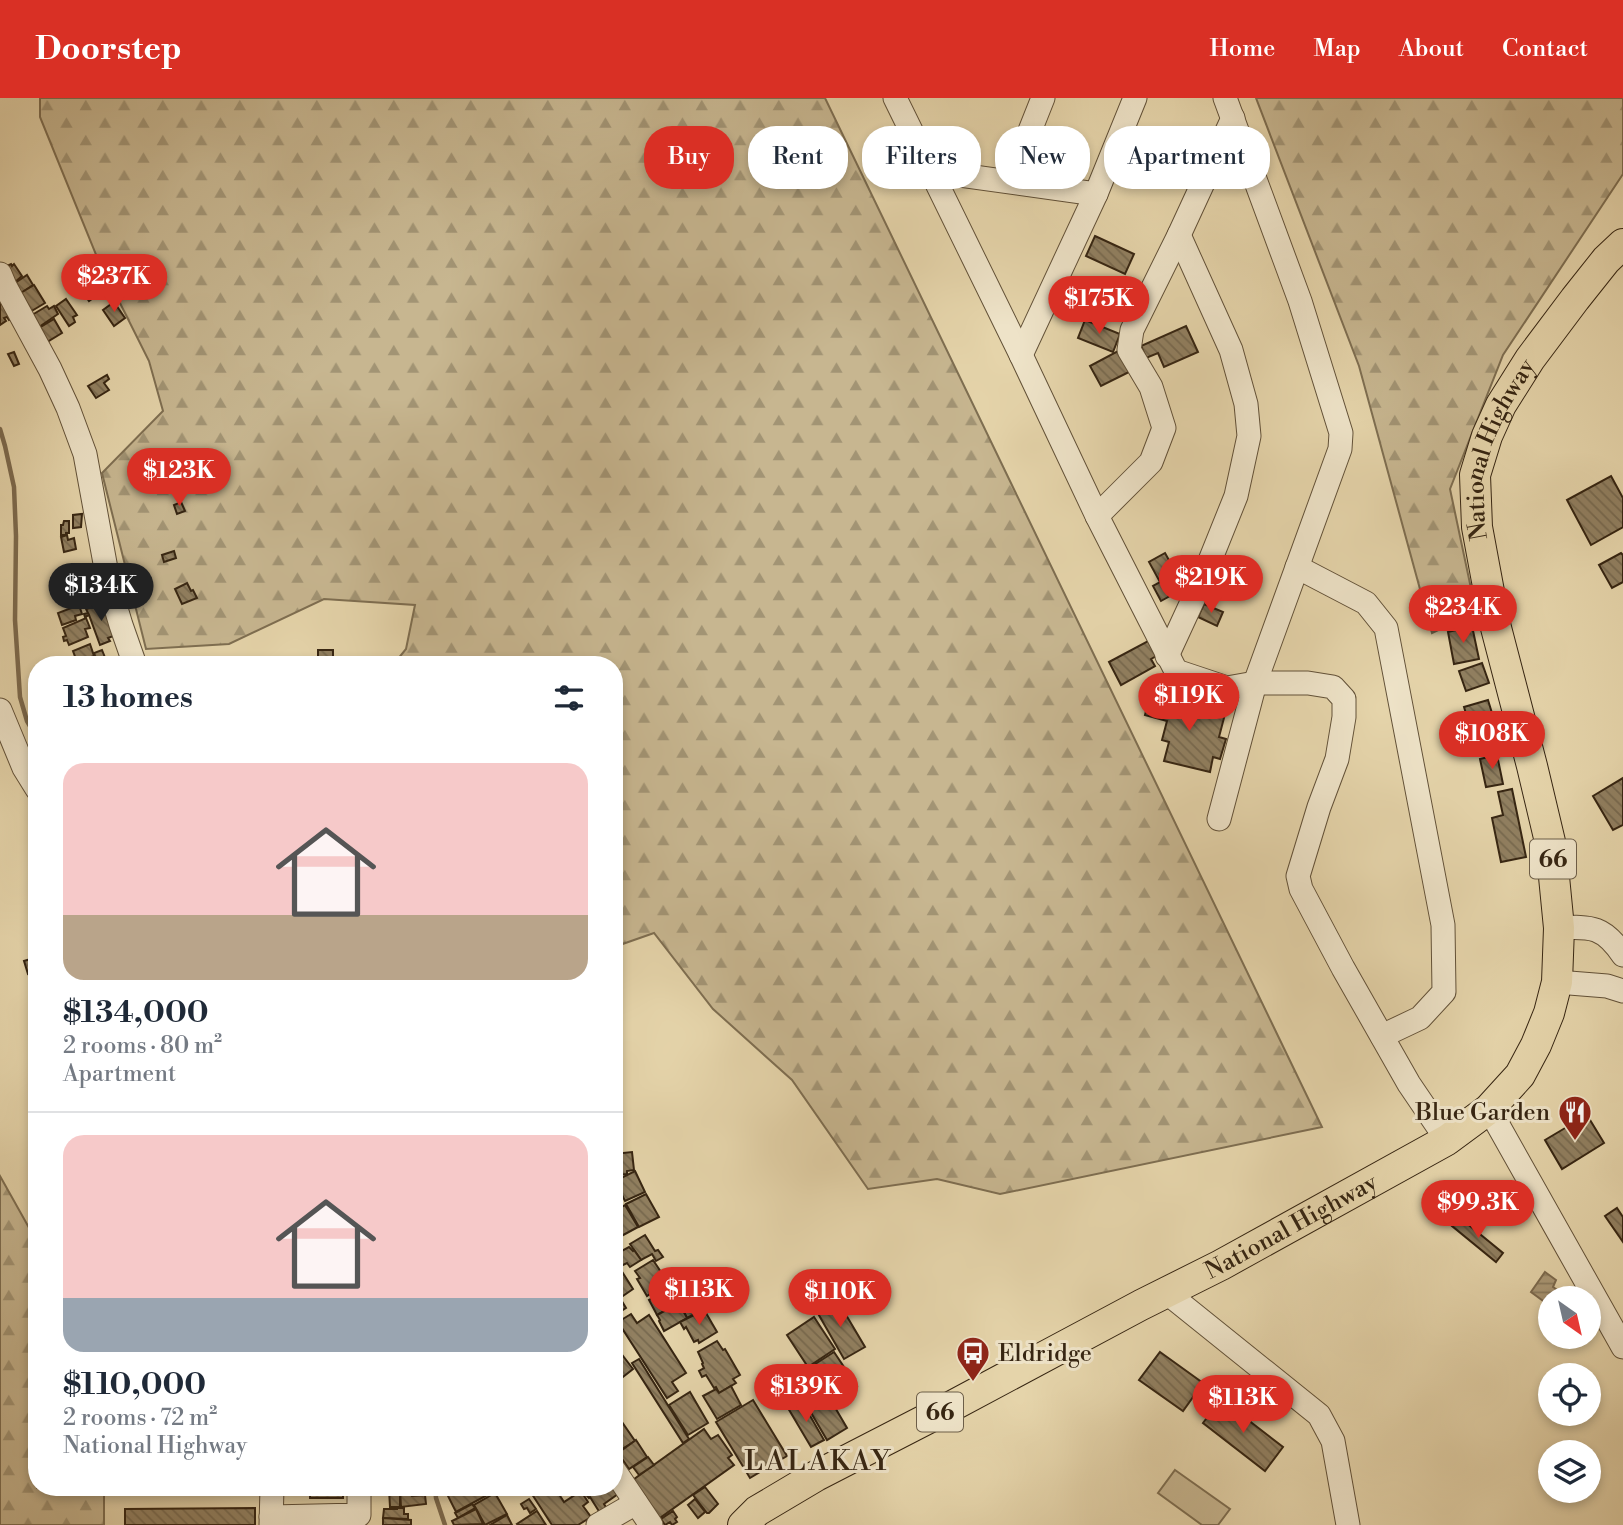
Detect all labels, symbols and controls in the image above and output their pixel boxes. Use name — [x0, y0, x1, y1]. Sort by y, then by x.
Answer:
text: Doorstep — [35, 29, 182, 70]
text: Home — [1210, 34, 1275, 64]
text: Map — [1313, 34, 1361, 64]
text: About — [1399, 34, 1464, 64]
text: Contact — [1502, 34, 1588, 64]
chip: Buy — [644, 126, 734, 189]
chip: Rent — [748, 126, 848, 189]
chip: Filters — [862, 126, 981, 189]
chip: New — [995, 126, 1090, 189]
chip: Apartment — [1104, 126, 1270, 189]
pin: $237K — [65, 254, 163, 314]
text: $237K — [77, 263, 151, 291]
pin: $175K — [1050, 276, 1148, 336]
text: $175K — [1064, 285, 1134, 313]
street label: National Highway — [1460, 353, 1542, 543]
pin: $123K — [130, 448, 228, 508]
text: $123K — [143, 457, 215, 485]
pin: $219K — [1162, 556, 1260, 615]
pin: $134K — [52, 564, 150, 623]
text: $219K — [1175, 564, 1247, 592]
text: $134K — [65, 572, 137, 600]
pin: $234K — [1414, 586, 1512, 645]
text: $234K — [1425, 594, 1501, 622]
pin: $119K — [1140, 674, 1238, 733]
text: 13 homes — [63, 679, 193, 717]
icon: filters — [550, 679, 588, 717]
text: $119K — [1154, 682, 1224, 710]
pin: $108K — [1443, 712, 1541, 771]
text: $108K — [1455, 720, 1529, 748]
icon: home — [263, 809, 389, 935]
road number: 66 — [1530, 839, 1576, 878]
text: $134,000 — [63, 994, 209, 1032]
text: 2 rooms · 80 m² — [63, 1032, 222, 1060]
text: Apartment — [63, 1060, 176, 1088]
restaurant icon: Blue Garden — [1556, 1093, 1594, 1142]
place label: Blue Garden — [1414, 1098, 1550, 1128]
street label: National Highway — [1200, 1167, 1383, 1287]
pin: $99.3K — [1421, 1180, 1535, 1240]
icon: home — [263, 1181, 389, 1307]
text: $99.3K — [1437, 1189, 1519, 1217]
pin: $113K — [650, 1268, 748, 1327]
pin: $110K — [791, 1270, 889, 1329]
text: $113K — [665, 1276, 733, 1304]
text: $110K — [804, 1278, 876, 1306]
north arrow — [1538, 1286, 1601, 1349]
map controls — [1538, 1286, 1601, 1503]
bus stop icon: Eldridge — [954, 1334, 992, 1383]
place label: Eldridge — [998, 1339, 1092, 1369]
button: locate — [1538, 1363, 1601, 1426]
pin: $139K — [757, 1364, 855, 1424]
text: $110,000 — [63, 1366, 206, 1404]
text: $139K — [770, 1373, 842, 1401]
pin: $113K — [1194, 1376, 1292, 1435]
text: $113K — [1209, 1384, 1277, 1412]
road number: 66 — [917, 1392, 963, 1432]
text: 2 rooms · 72 m² — [63, 1404, 217, 1432]
text: National Highway — [63, 1432, 247, 1460]
button: layers — [1538, 1440, 1601, 1503]
district label: LALAKAY — [744, 1444, 892, 1479]

